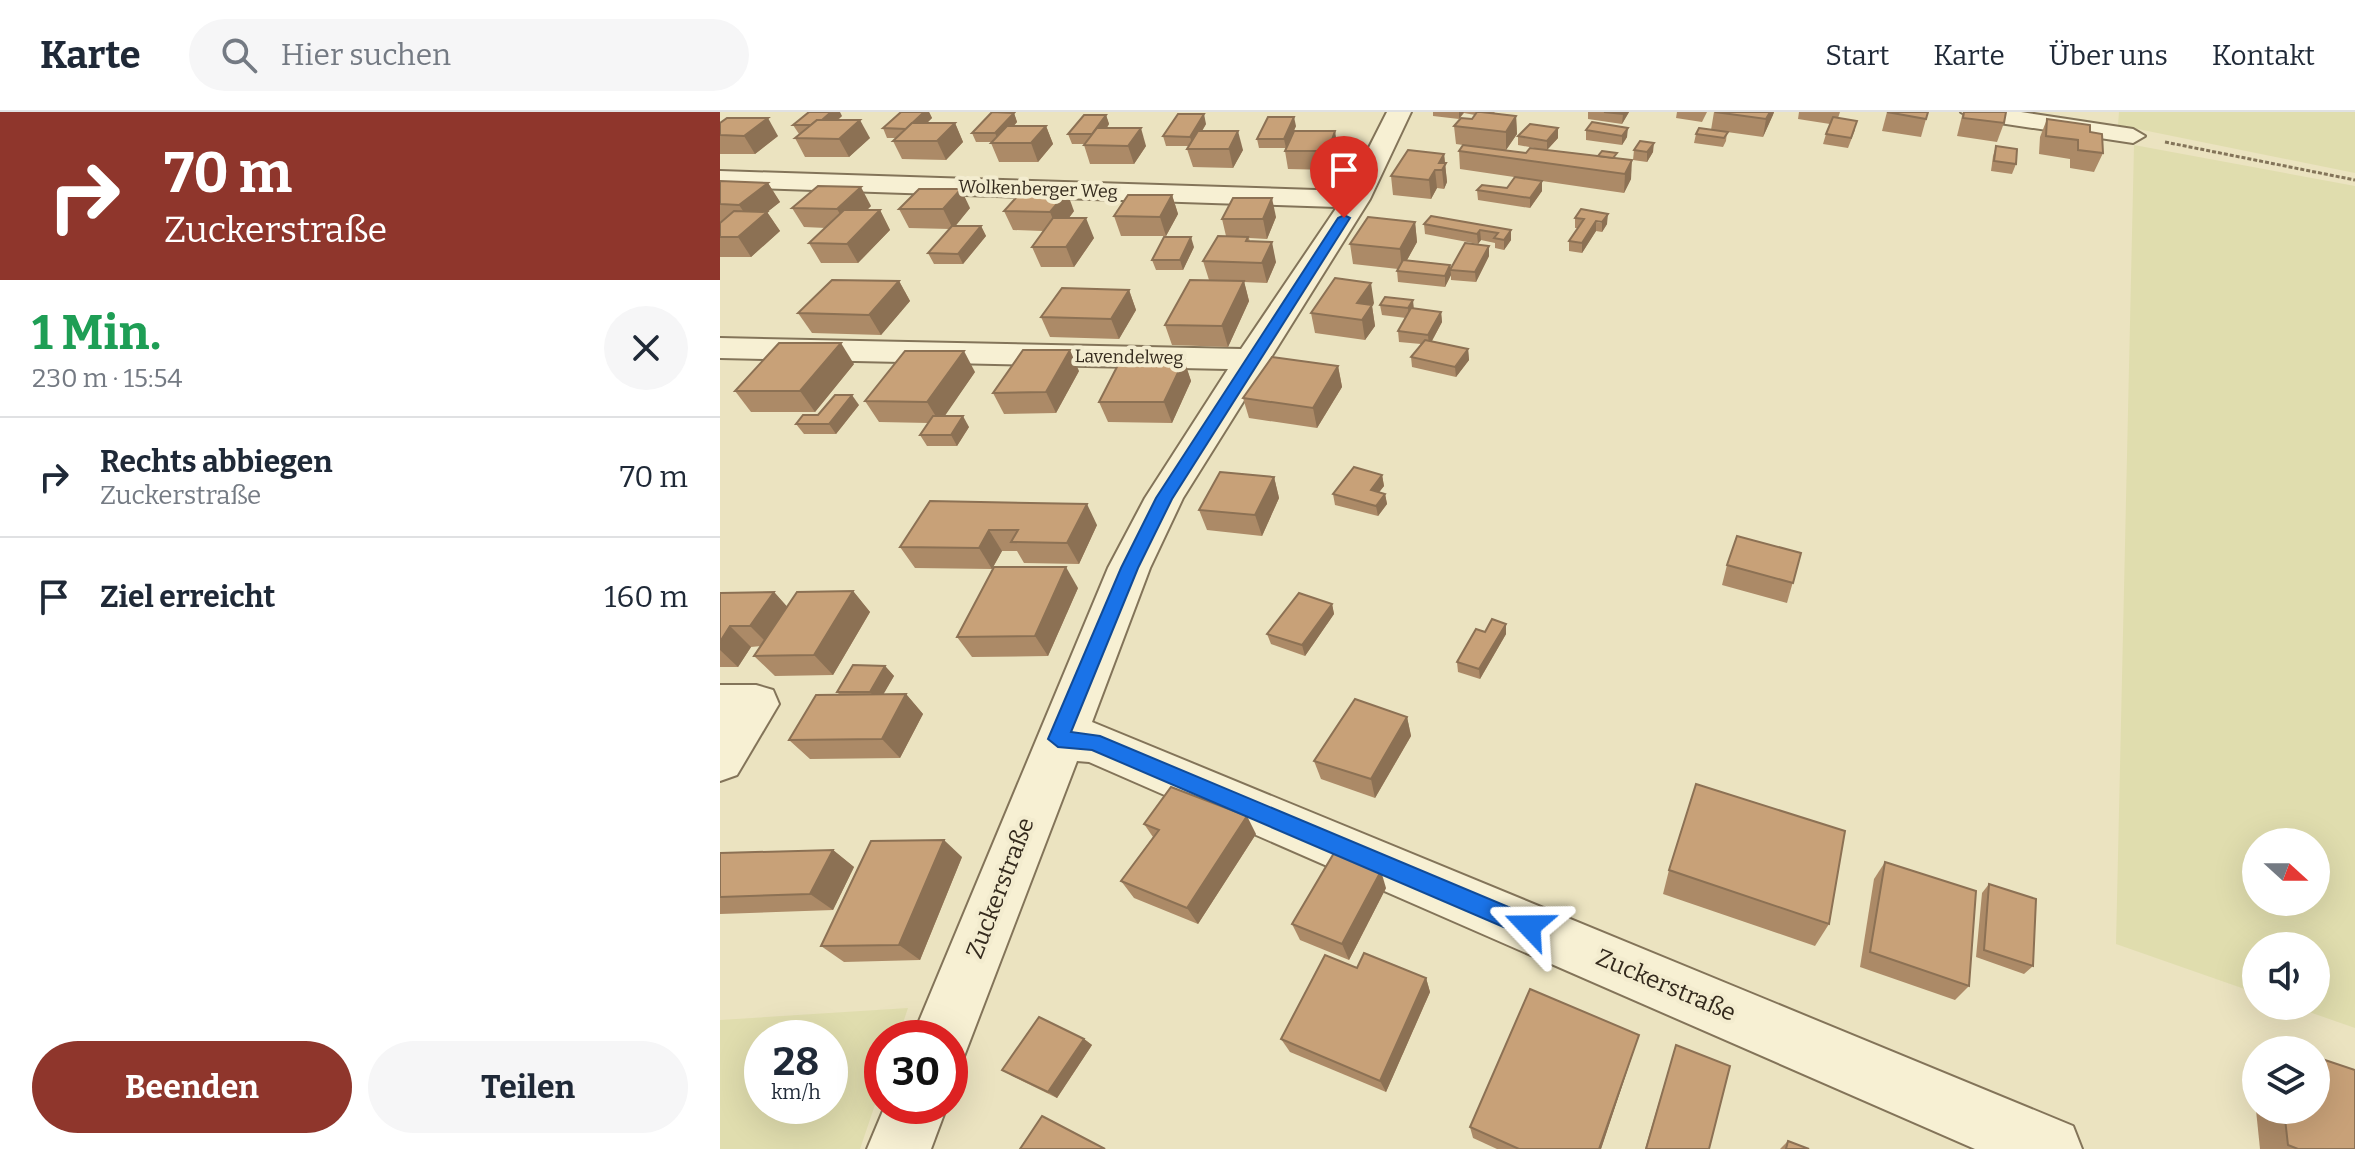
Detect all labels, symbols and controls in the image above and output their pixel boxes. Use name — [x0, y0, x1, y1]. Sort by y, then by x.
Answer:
search box — [189, 19, 749, 91]
text: Karte — [40, 32, 141, 78]
icon: search — [217, 33, 261, 77]
text: Hier suchen — [281, 37, 451, 73]
text: Start — [1825, 39, 1889, 72]
text: Karte — [1933, 39, 2005, 72]
text: Über uns — [2049, 39, 2168, 72]
text: Kontakt — [2212, 39, 2315, 72]
pin — [1310, 136, 1378, 218]
text: 70 m — [164, 140, 292, 207]
icon: right — [32, 144, 136, 248]
icon: arrive — [1322, 148, 1366, 192]
street label: Wolkenberger Weg — [958, 175, 1118, 203]
text: Zuckerstraße — [164, 208, 387, 252]
text: 1 Min. — [32, 304, 161, 362]
button: close — [604, 306, 688, 390]
street label: Lavendelweg — [1074, 345, 1184, 369]
text: 230 m · 15:54 — [32, 363, 183, 394]
text: Rechts abbiegen — [100, 444, 333, 480]
icon: right — [32, 455, 76, 499]
text: 70 m — [620, 459, 688, 495]
text: Zuckerstraße — [100, 480, 261, 511]
icon: arrive — [32, 575, 76, 619]
text: Ziel erreicht — [100, 579, 275, 615]
text: 160 m — [604, 579, 688, 615]
street label: Zuckerstraße — [960, 813, 1040, 963]
north arrow — [2242, 828, 2330, 916]
map controls — [2242, 828, 2330, 1124]
position arrow — [1487, 884, 1571, 968]
button: sound — [2242, 932, 2330, 1020]
street label: Zuckerstraße — [1592, 943, 1740, 1027]
speed limit sign: 30 — [864, 1020, 968, 1124]
button: layers — [2242, 1036, 2330, 1124]
text: 28 — [773, 1038, 819, 1086]
button: Beenden — [32, 1041, 352, 1133]
button: Teilen — [368, 1041, 688, 1133]
text: km/h — [771, 1080, 821, 1104]

